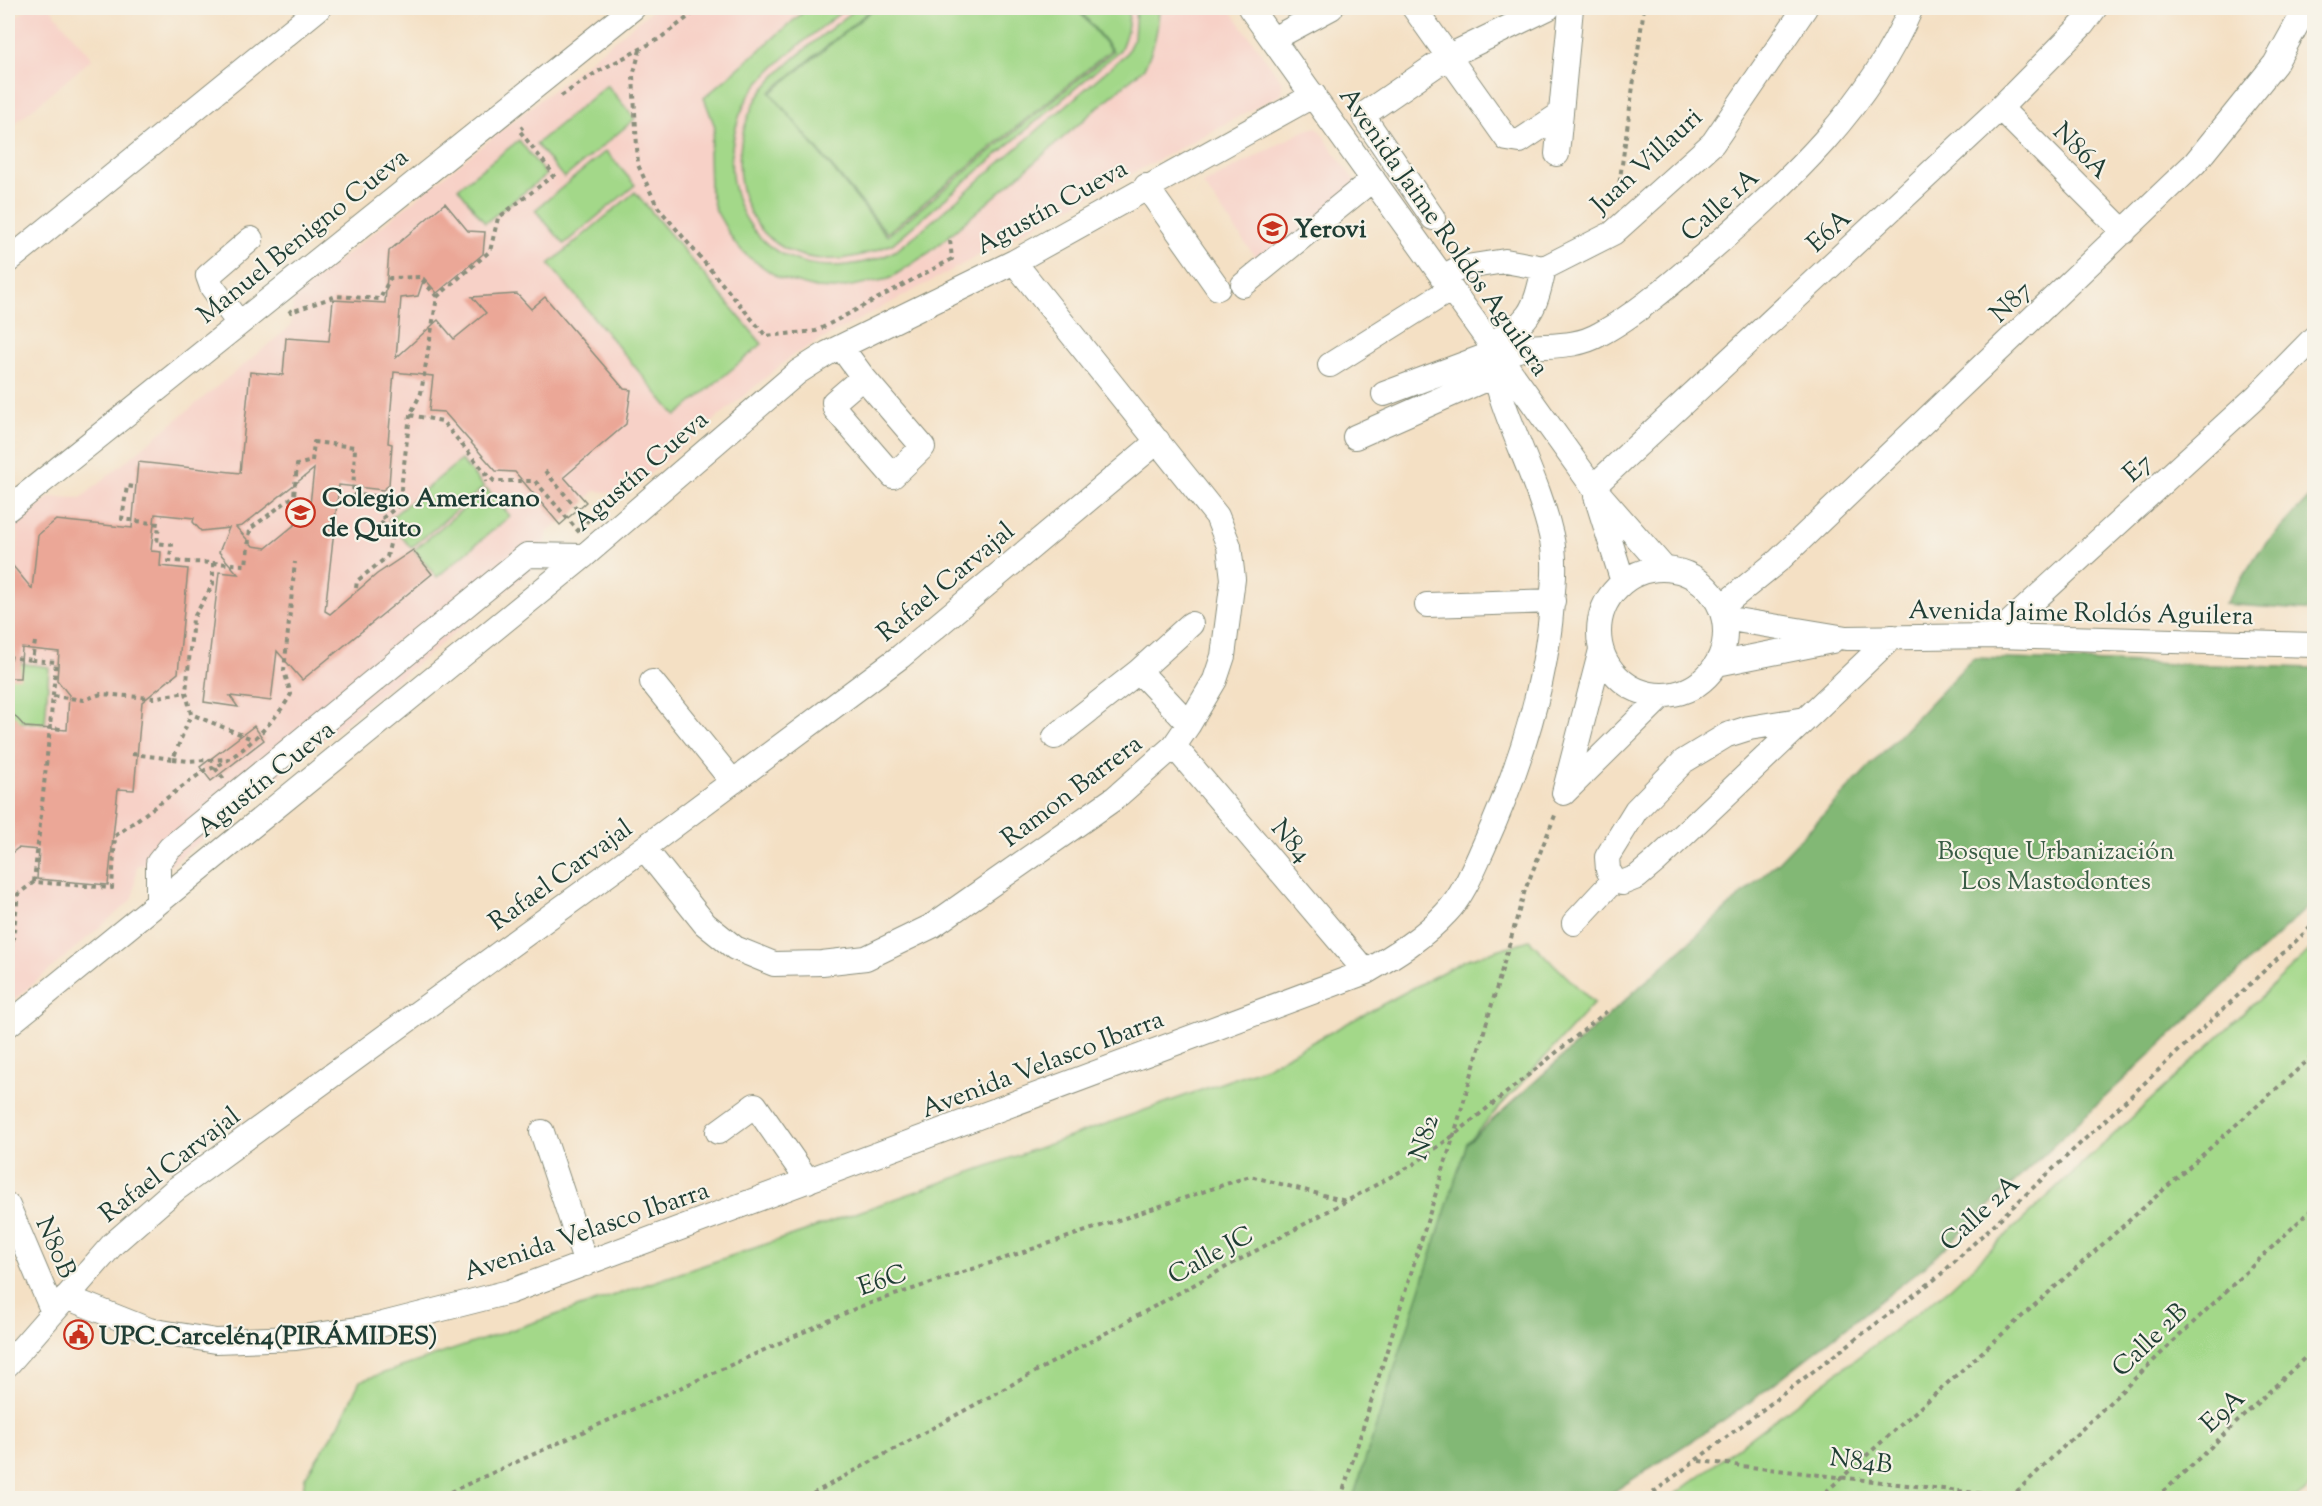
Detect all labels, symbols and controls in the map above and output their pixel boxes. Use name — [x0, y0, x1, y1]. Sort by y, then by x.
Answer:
street label: Avenida Jaime Roldós Aguilera — [1329, 80, 1557, 384]
street label: Juan Villauri — [1582, 100, 1712, 225]
street label: N86A — [2043, 115, 2117, 189]
street label: Manuel Benigno Cueva — [190, 140, 417, 334]
street label: Agustín Cueva — [970, 151, 1135, 265]
street label: Calle 1A — [1673, 161, 1768, 251]
street label: E6A — [1799, 202, 1860, 262]
school or university icon: Yerovi — [1257, 212, 1289, 244]
place label: Yerovi — [1294, 212, 1367, 249]
street label: N87 — [1982, 273, 2041, 332]
street label: Agustín Cueva — [566, 403, 717, 541]
street label: E7 — [2116, 445, 2162, 492]
place label: Colegio Americano de Quito — [322, 481, 540, 548]
school or university icon: Colegio Americano de Quito — [285, 496, 317, 528]
street label: Rafael Carvajal — [870, 514, 1024, 652]
street label: Avenida Jaime Roldós Aguilera — [1908, 593, 2254, 636]
street label: Agustín Cueva — [189, 713, 344, 847]
street label: Ramon Barrera — [994, 727, 1151, 857]
street label: Rafael Carvajal — [482, 811, 641, 941]
street label: N84 — [1261, 812, 1319, 871]
park label: Bosque Urbanización Los Mastodontes — [1937, 834, 2175, 901]
street label: Avenida Velasco Ibarra — [916, 1002, 1170, 1129]
street label: Rafael Carvajal — [92, 1099, 249, 1233]
street label: N82 — [1401, 1110, 1450, 1165]
street label: Calle 2A — [1932, 1167, 2029, 1261]
street label: Avenida Velasco Ibarra — [459, 1173, 714, 1292]
street label: N80B — [25, 1211, 85, 1285]
street label: Calle JC — [1162, 1217, 1261, 1295]
street label: E6C — [853, 1256, 912, 1307]
street label: Calle 2B — [2104, 1295, 2197, 1386]
public building icon: UPC_Carcelén4(PIRÁMIDES) — [62, 1319, 94, 1351]
place label: UPC_Carcelén4(PIRÁMIDES) — [99, 1319, 437, 1356]
street label: E9A — [2193, 1381, 2254, 1442]
street label: N84B — [1827, 1440, 1894, 1485]

